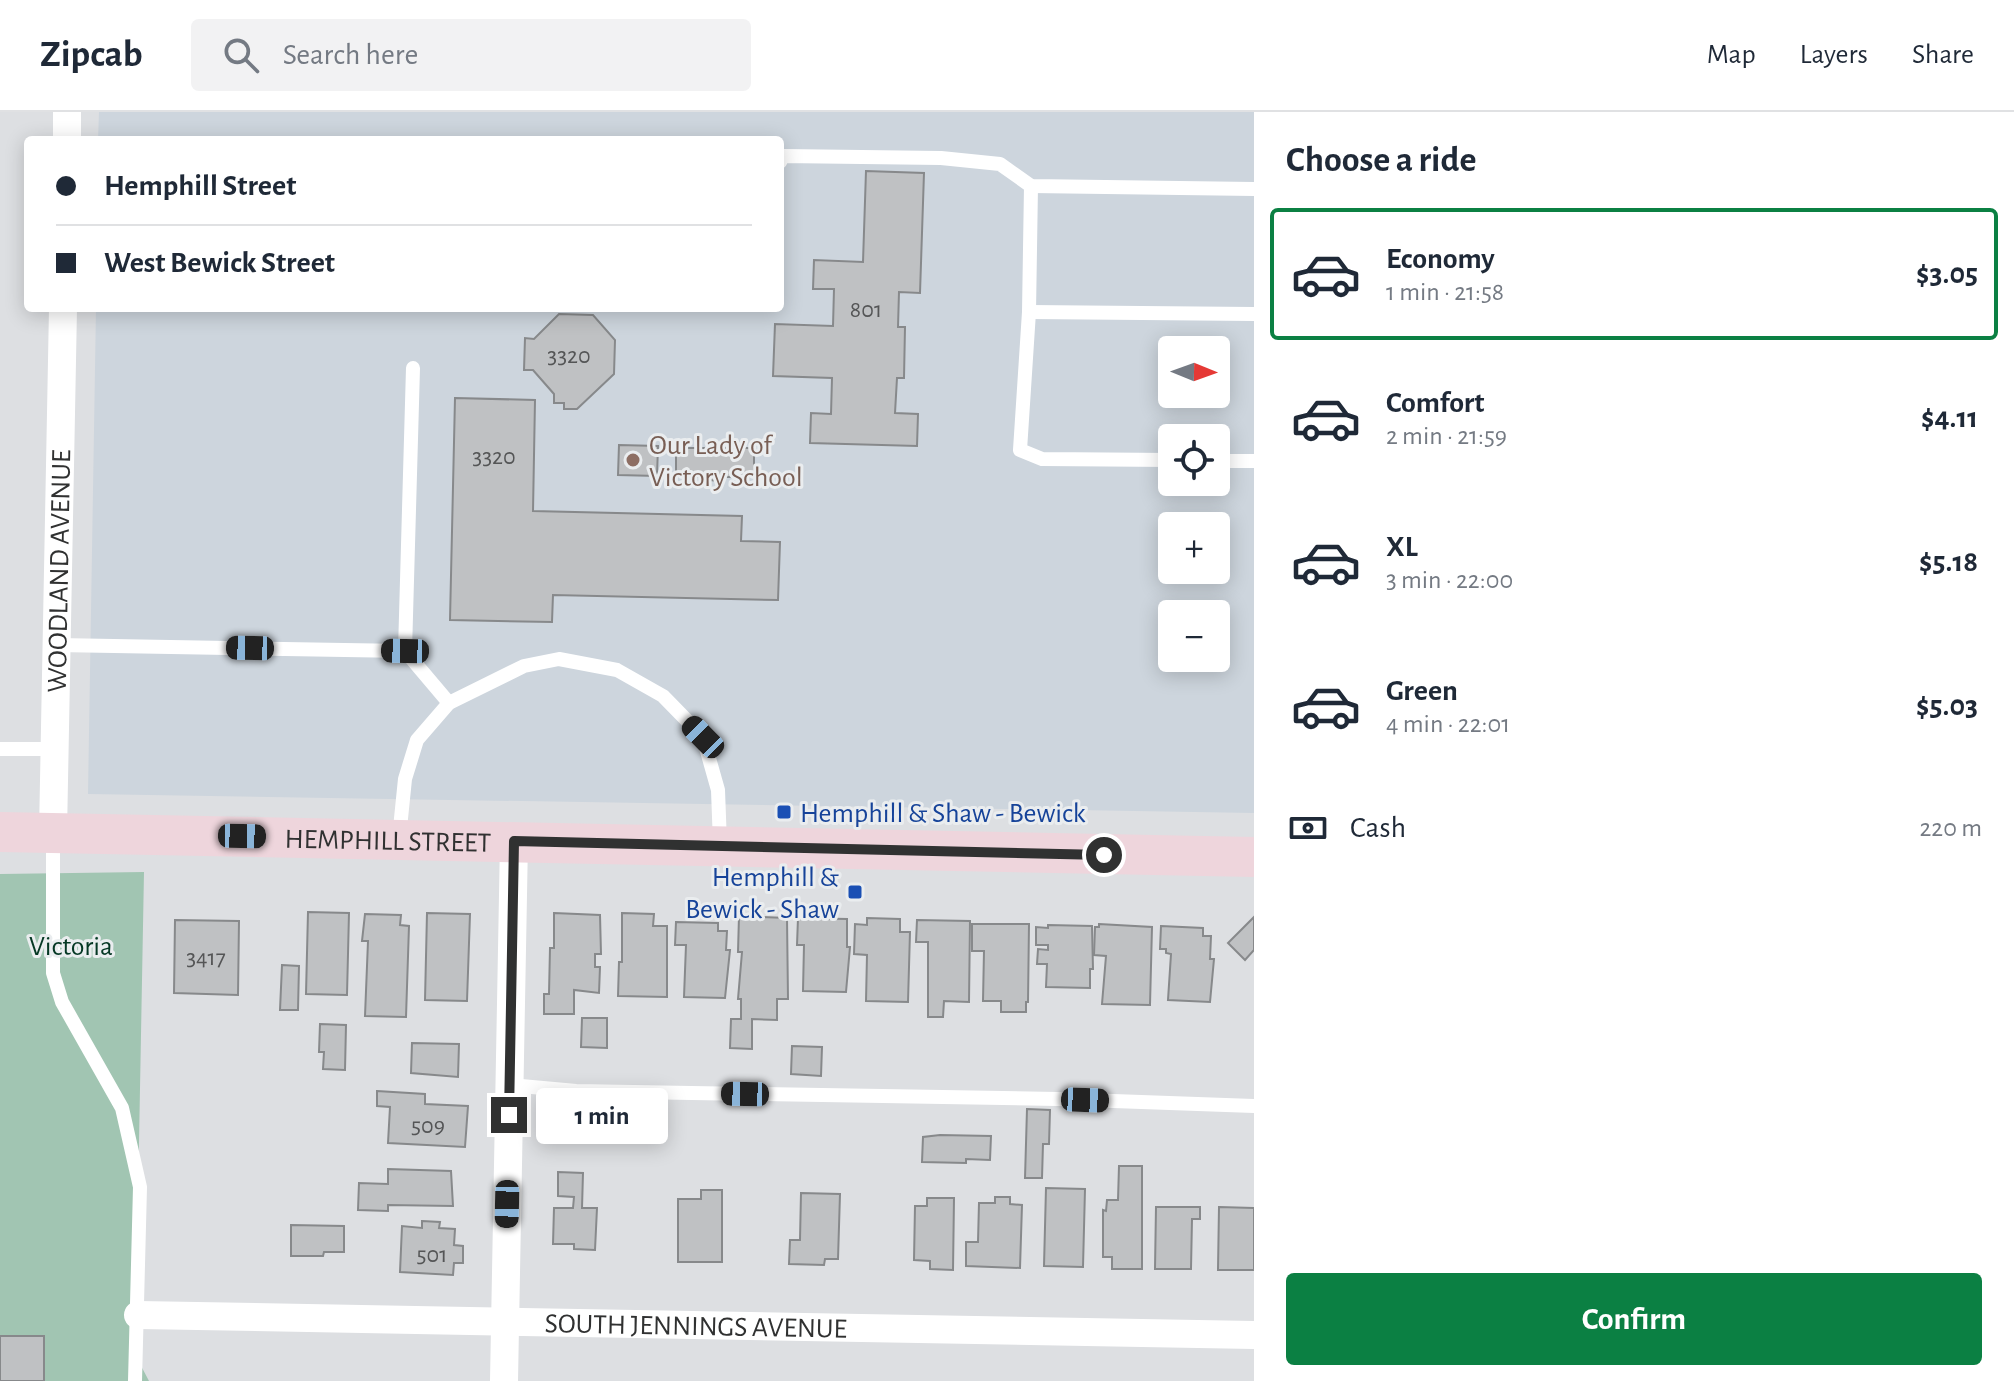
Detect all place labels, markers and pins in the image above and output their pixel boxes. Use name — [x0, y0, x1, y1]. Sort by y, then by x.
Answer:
place label: Our Lady of Victory School — [649, 432, 803, 492]
marker: Our Lady of Victory School — [624, 451, 642, 469]
place label: Hemphill & Shaw - Bewick — [800, 800, 1086, 828]
marker: Hemphill & Shaw - Bewick — [775, 803, 793, 821]
place label: Hemphill & Bewick - Shaw — [685, 864, 840, 924]
marker: Hemphill & Bewick - Shaw — [846, 883, 864, 901]

